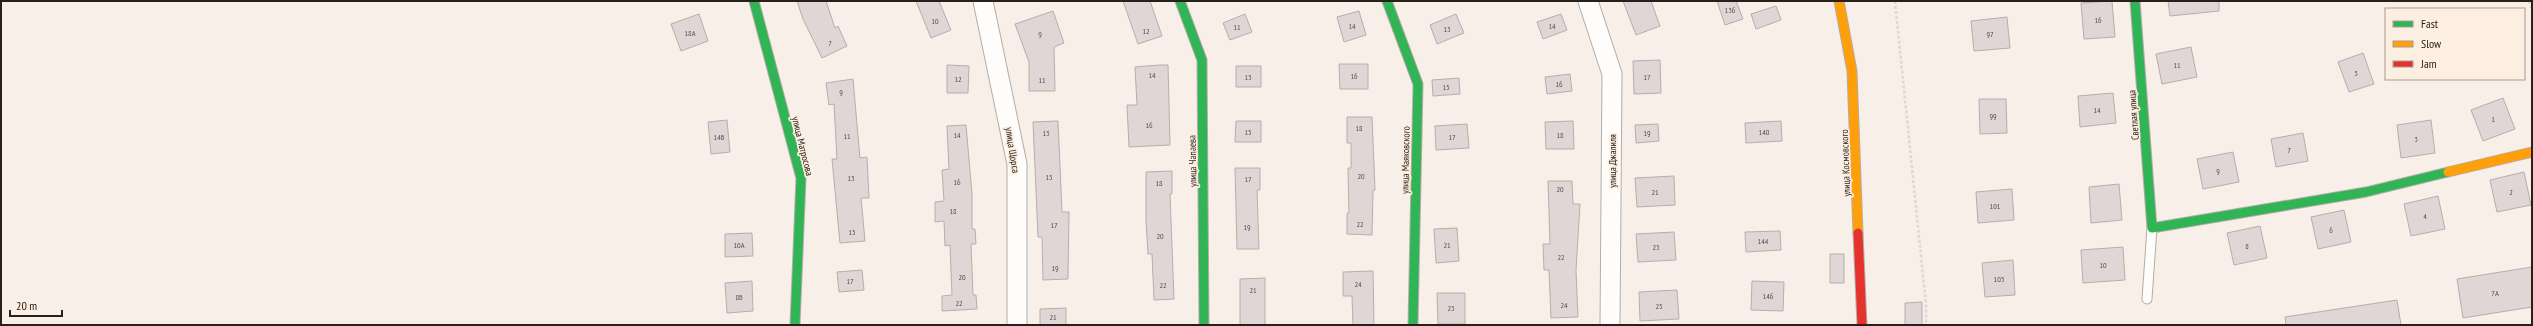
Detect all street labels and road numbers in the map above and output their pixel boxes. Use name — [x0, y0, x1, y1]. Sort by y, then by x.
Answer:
street label: Светлая улица — [2125, 89, 2142, 140]
street label: улица Матросова — [789, 115, 816, 177]
street label: улица Щорса — [1002, 126, 1023, 174]
street label: улица Маяковского — [1398, 126, 1413, 194]
street label: улица Космовского — [1838, 129, 1853, 197]
street label: улица Джалиля — [1606, 134, 1619, 188]
street label: улица Чапаева — [1186, 135, 1199, 187]

